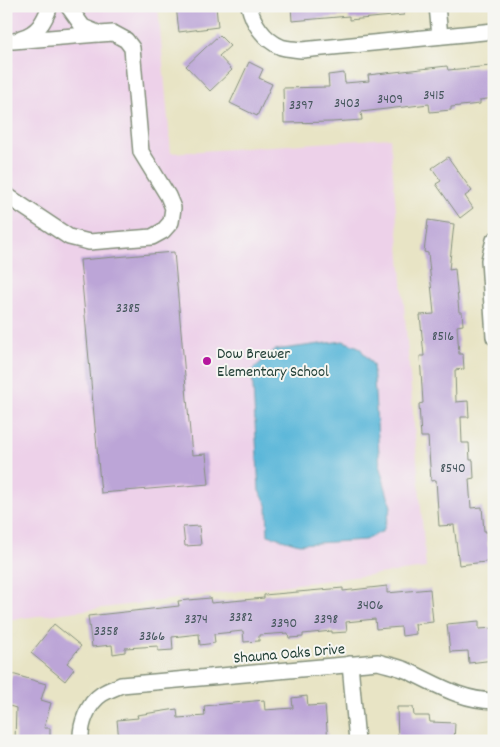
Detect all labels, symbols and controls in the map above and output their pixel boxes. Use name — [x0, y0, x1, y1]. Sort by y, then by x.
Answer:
house number: 3415 — [423, 86, 445, 106]
house number: 3409 — [377, 90, 403, 110]
house number: 3403 — [334, 94, 360, 114]
house number: 3397 — [289, 96, 313, 116]
house number: 3385 — [116, 299, 140, 319]
house number: 8516 — [432, 327, 454, 347]
place label: Dow Brewer Elementary School — [217, 343, 329, 384]
marker: Dow Brewer Elementary School — [201, 355, 213, 367]
house number: 8540 — [440, 459, 466, 479]
house number: 3406 — [357, 596, 383, 616]
house number: 3382 — [229, 608, 253, 628]
house number: 3374 — [184, 610, 208, 630]
house number: 3398 — [314, 610, 339, 630]
house number: 3390 — [271, 614, 297, 634]
house number: 3358 — [94, 622, 119, 642]
house number: 3366 — [139, 627, 165, 647]
street label: Shauna Oaks Drive — [233, 638, 346, 671]

